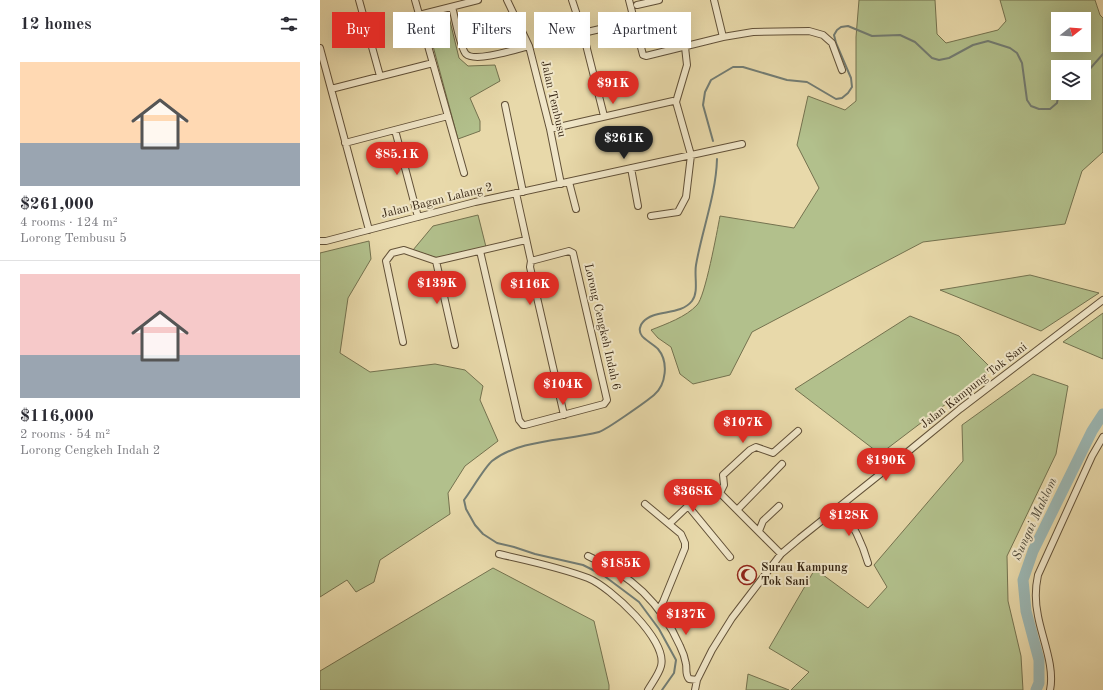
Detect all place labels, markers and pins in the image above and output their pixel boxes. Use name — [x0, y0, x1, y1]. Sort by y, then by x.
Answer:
pin: $91K — [589, 71, 637, 105]
pin: $261K — [596, 126, 652, 160]
pin: $85.1K — [364, 142, 430, 176]
pin: $139K — [409, 271, 465, 305]
pin: $116K — [502, 272, 558, 306]
pin: $104K — [535, 372, 591, 406]
pin: $107K — [715, 410, 771, 444]
pin: $190K — [858, 448, 914, 482]
pin: $368K — [665, 479, 721, 513]
pin: $128K — [821, 503, 877, 537]
pin: $185K — [593, 551, 649, 585]
place label: Surau Kampung Tok Sani — [761, 562, 848, 588]
mosque icon: Surau Kampung Tok Sani — [736, 564, 758, 586]
pin: $137K — [658, 602, 714, 636]

